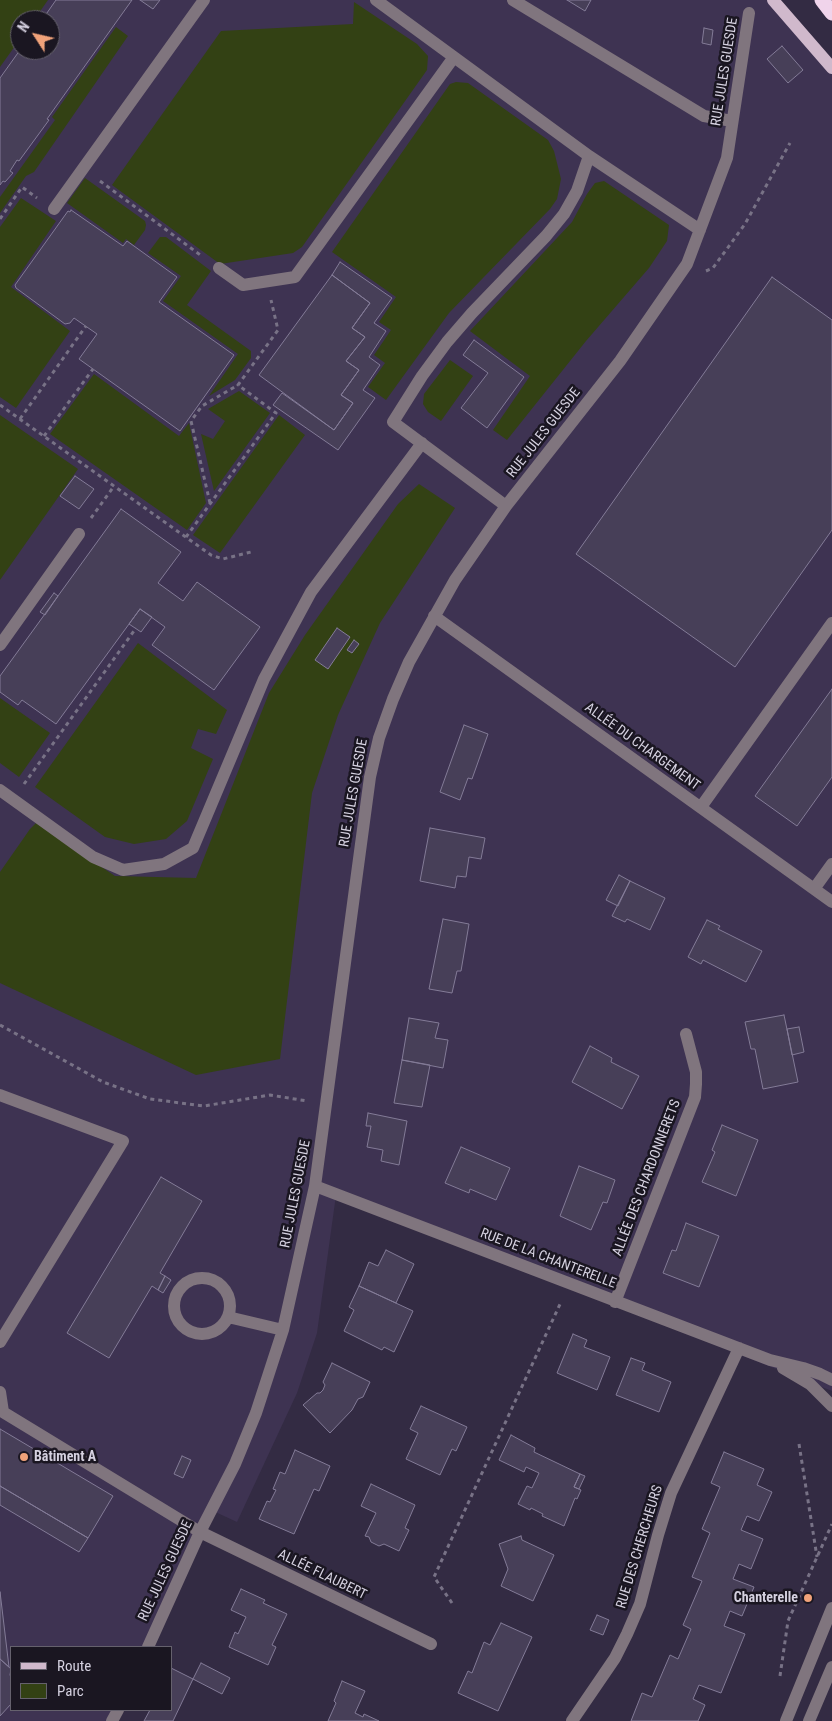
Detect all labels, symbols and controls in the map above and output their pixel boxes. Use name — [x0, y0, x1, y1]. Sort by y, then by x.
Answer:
north arrow — [10, 10, 60, 60]
street label: RUE JULES GUESDE — [708, 17, 742, 127]
text: N — [15, 19, 33, 35]
street label: RUE JULES GUESDE — [504, 385, 584, 481]
street label: ALLÉE DU CHARGEMENT — [581, 700, 703, 794]
street label: RUE JULES GUESDE — [336, 738, 372, 848]
street label: ALLÉE DES CHARDONNERETS — [609, 1098, 685, 1258]
street label: RUE JULES GUESDE — [277, 1139, 315, 1249]
street label: RUE DE LA CHANTERELLE — [478, 1225, 618, 1293]
place label: Bâtiment A — [34, 1449, 96, 1465]
marker: Bâtiment A — [18, 1451, 30, 1463]
street label: RUE DES CHERCHEURS — [613, 1483, 667, 1611]
street label: RUE JULES GUESDE — [135, 1518, 197, 1624]
street label: ALLÉE FLAUBERT — [275, 1546, 369, 1604]
place label: Chanterelle — [734, 1590, 798, 1606]
marker: Chanterelle — [802, 1592, 814, 1604]
legend — [10, 1646, 172, 1711]
text: Route — [57, 1657, 91, 1675]
text: Parc — [57, 1682, 84, 1700]

